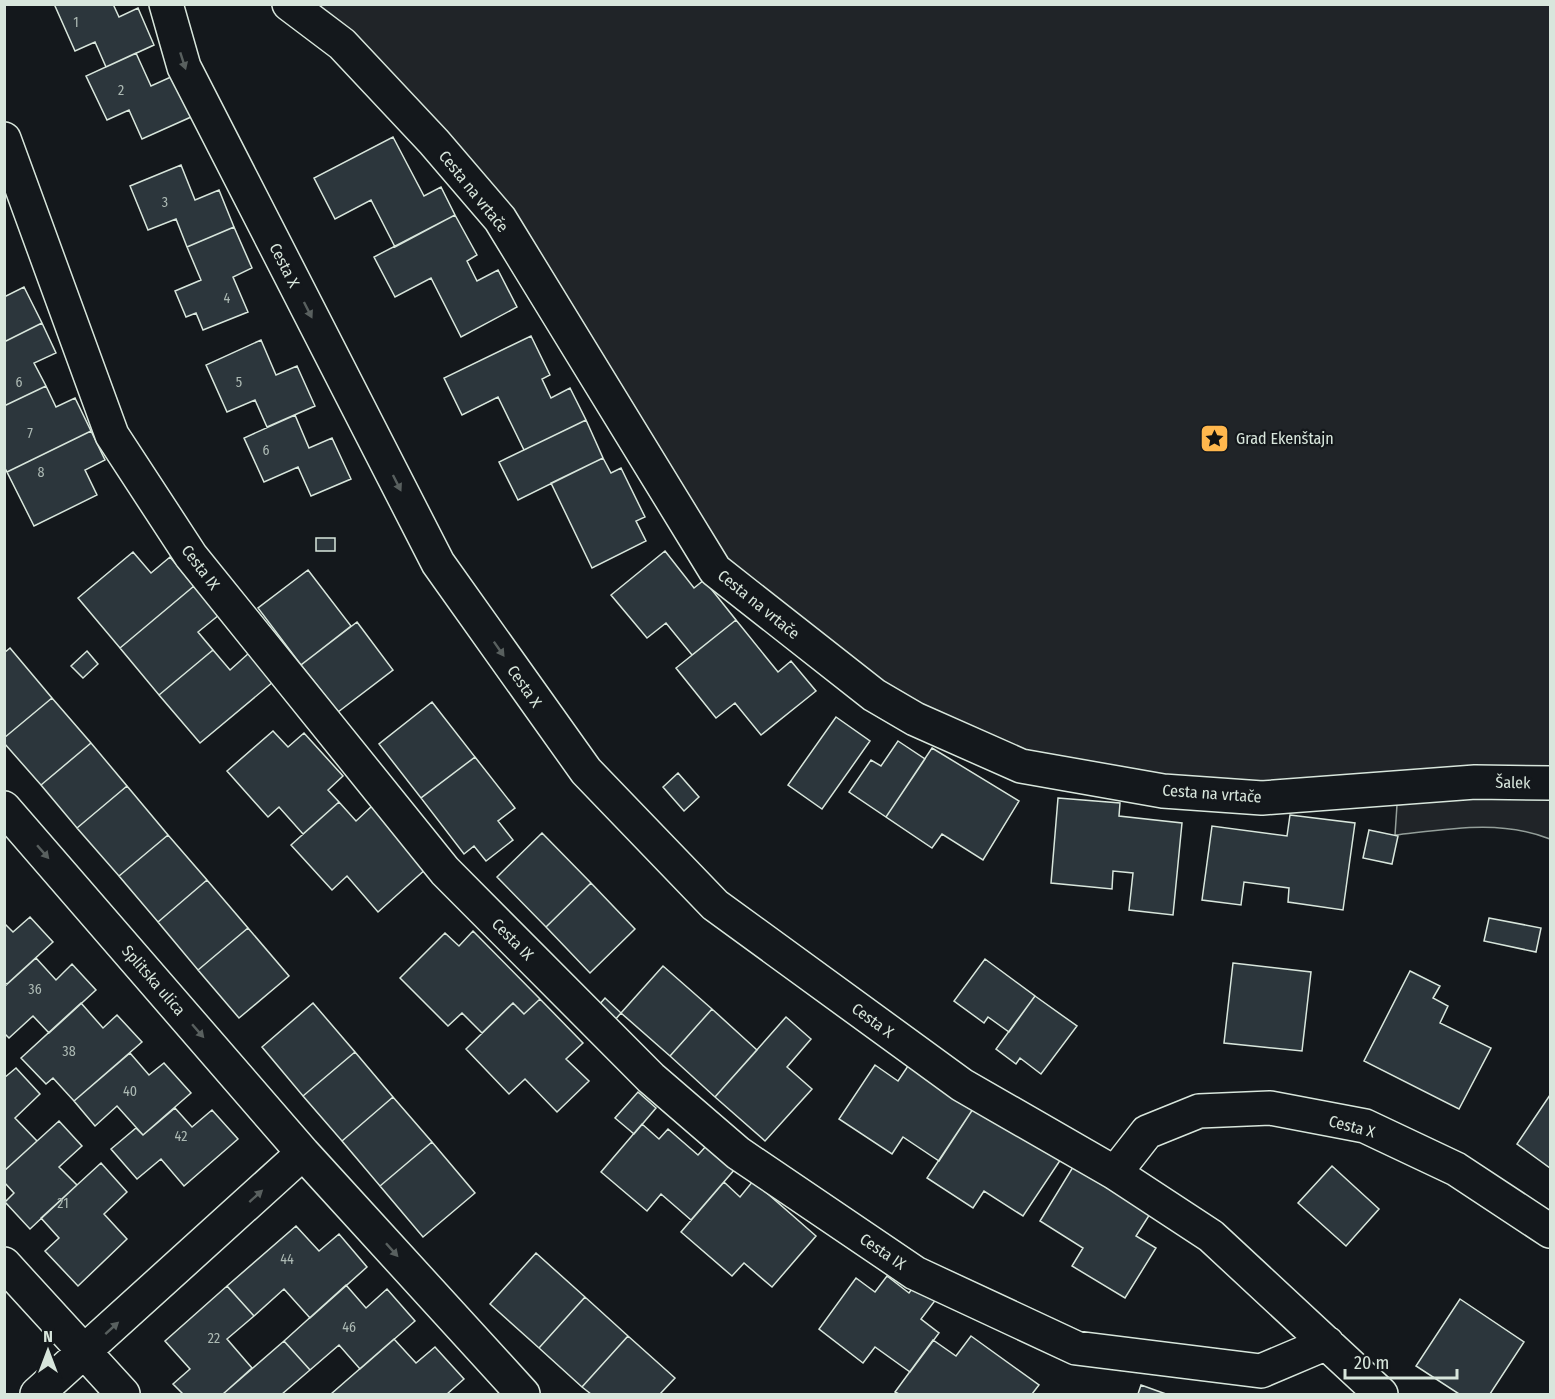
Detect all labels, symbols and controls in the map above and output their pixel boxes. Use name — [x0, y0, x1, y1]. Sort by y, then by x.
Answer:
house number: 1 — [73, 14, 79, 31]
one-way arrow — [178, 52, 188, 70]
house number: 2 — [118, 82, 124, 99]
street label: Cesta na vrtače — [435, 147, 512, 236]
house number: 3 — [162, 194, 168, 211]
street label: Cesta X — [265, 240, 304, 291]
house number: 4 — [224, 290, 231, 307]
one-way arrow — [303, 301, 313, 318]
house number: 6 — [16, 374, 23, 391]
house number: 5 — [236, 374, 242, 391]
place icon: Grad Ekenštajn — [1199, 422, 1231, 454]
house number: 7 — [27, 425, 33, 442]
place label: Grad Ekenštajn — [1236, 429, 1334, 448]
house number: 6 — [263, 442, 270, 459]
house number: 8 — [38, 464, 45, 481]
one-way arrow — [392, 475, 402, 492]
street label: Cesta IX — [178, 541, 224, 594]
street label: Cesta na vrtače — [714, 566, 803, 643]
one-way arrow — [493, 640, 505, 656]
street label: Cesta X — [503, 662, 546, 711]
street label: Šalek — [1495, 772, 1531, 792]
street label: Cesta na vrtače — [1162, 781, 1262, 806]
one-way arrow — [36, 844, 49, 859]
street label: Cesta IX — [488, 915, 538, 964]
street label: Splitska ulica — [118, 941, 189, 1019]
house number: 36 — [28, 981, 42, 998]
street label: Cesta X — [848, 999, 897, 1042]
one-way arrow — [191, 1023, 204, 1038]
house number: 38 — [62, 1043, 76, 1060]
house number: 40 — [123, 1083, 137, 1100]
street label: Cesta X — [1327, 1111, 1377, 1142]
house number: 42 — [175, 1128, 187, 1145]
one-way arrow — [248, 1190, 263, 1203]
house number: 21 — [57, 1195, 69, 1212]
street label: Cesta IX — [856, 1229, 909, 1274]
one-way arrow — [385, 1243, 399, 1258]
house number: 44 — [280, 1251, 294, 1268]
house number: 46 — [342, 1319, 356, 1336]
north arrow — [18, 1321, 78, 1381]
one-way arrow — [104, 1322, 119, 1335]
text: N — [43, 1327, 53, 1346]
house number: 22 — [208, 1330, 220, 1347]
scale bar — [1345, 1342, 1458, 1380]
text: 20 m — [1354, 1352, 1389, 1374]

